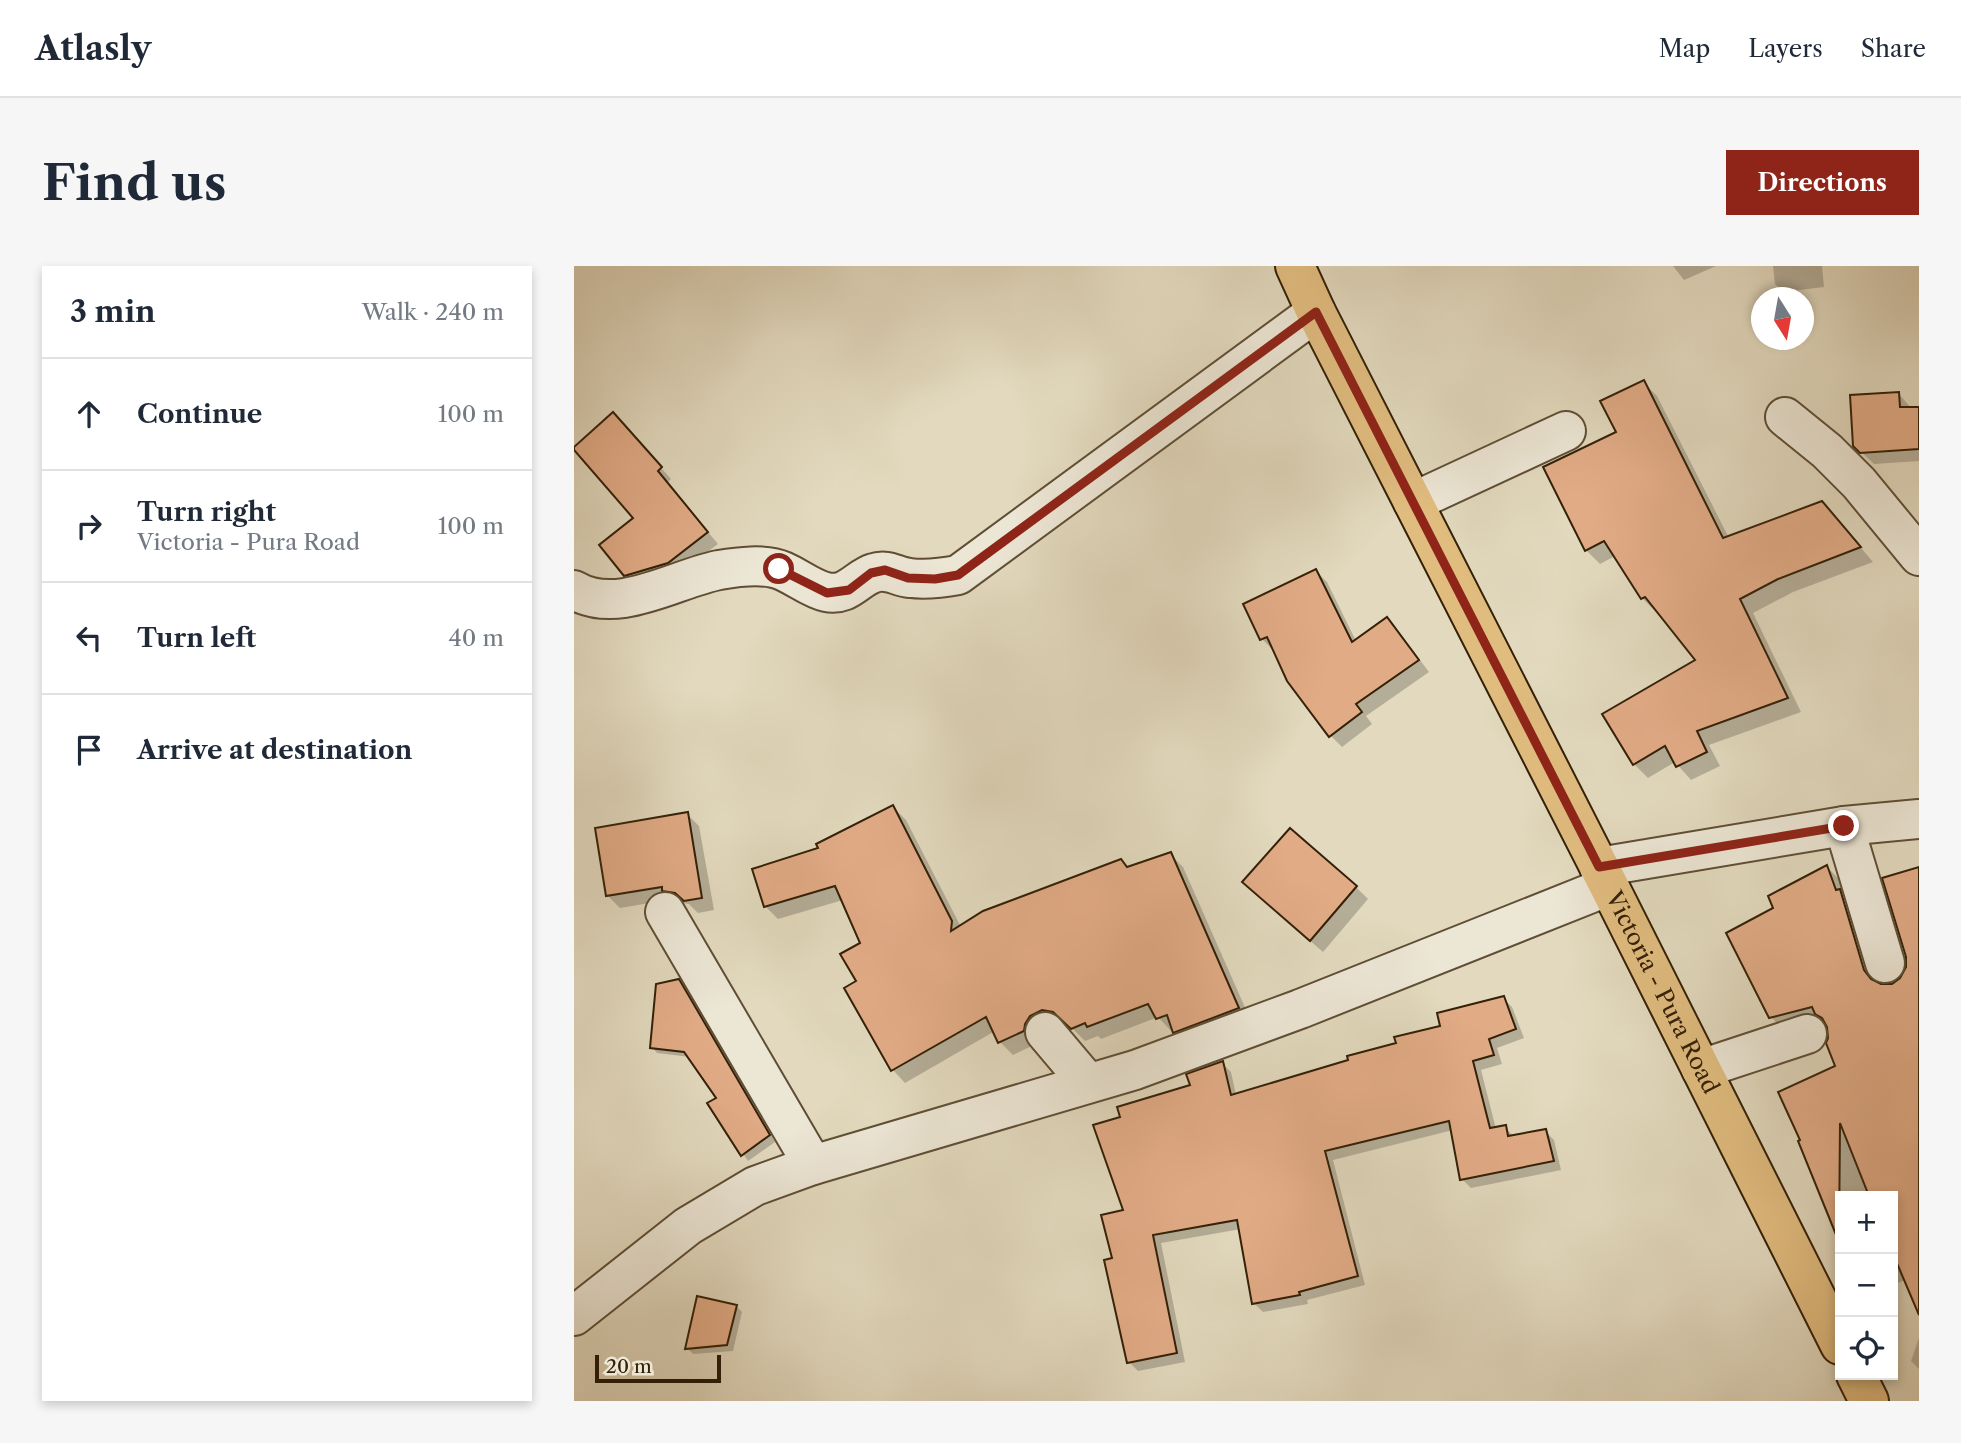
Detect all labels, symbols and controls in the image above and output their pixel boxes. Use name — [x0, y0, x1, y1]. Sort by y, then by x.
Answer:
text: Atlasly — [35, 28, 151, 69]
text: Map — [1659, 34, 1710, 63]
text: Layers — [1748, 34, 1823, 63]
text: Share — [1861, 34, 1926, 63]
button: Directions — [1726, 150, 1919, 215]
text: Find us — [42, 152, 226, 213]
north arrow — [1751, 287, 1814, 350]
text: 3 min — [70, 293, 156, 330]
text: Walk · 240 m — [362, 298, 504, 326]
icon: ahead — [70, 395, 108, 433]
text: Continue — [137, 398, 262, 430]
text: 100 m — [438, 400, 504, 428]
text: Turn right — [137, 496, 276, 528]
icon: right — [70, 507, 108, 545]
text: 100 m — [438, 512, 504, 540]
text: Victoria - Pura Road — [137, 528, 360, 556]
route start — [763, 553, 794, 584]
icon: left — [70, 619, 108, 657]
text: Turn left — [137, 622, 256, 654]
text: 40 m — [449, 624, 504, 652]
icon: arrive — [70, 731, 108, 769]
text: Arrive at destination — [137, 734, 412, 766]
route end — [1828, 810, 1859, 841]
street label: Victoria - Pura Road — [1599, 885, 1725, 1098]
map controls — [1835, 1191, 1898, 1380]
button: + — [1835, 1191, 1898, 1254]
button: − — [1835, 1254, 1898, 1317]
button: locate — [1835, 1317, 1898, 1380]
scale bar — [595, 1352, 721, 1384]
text: 20 m — [606, 1355, 652, 1378]

